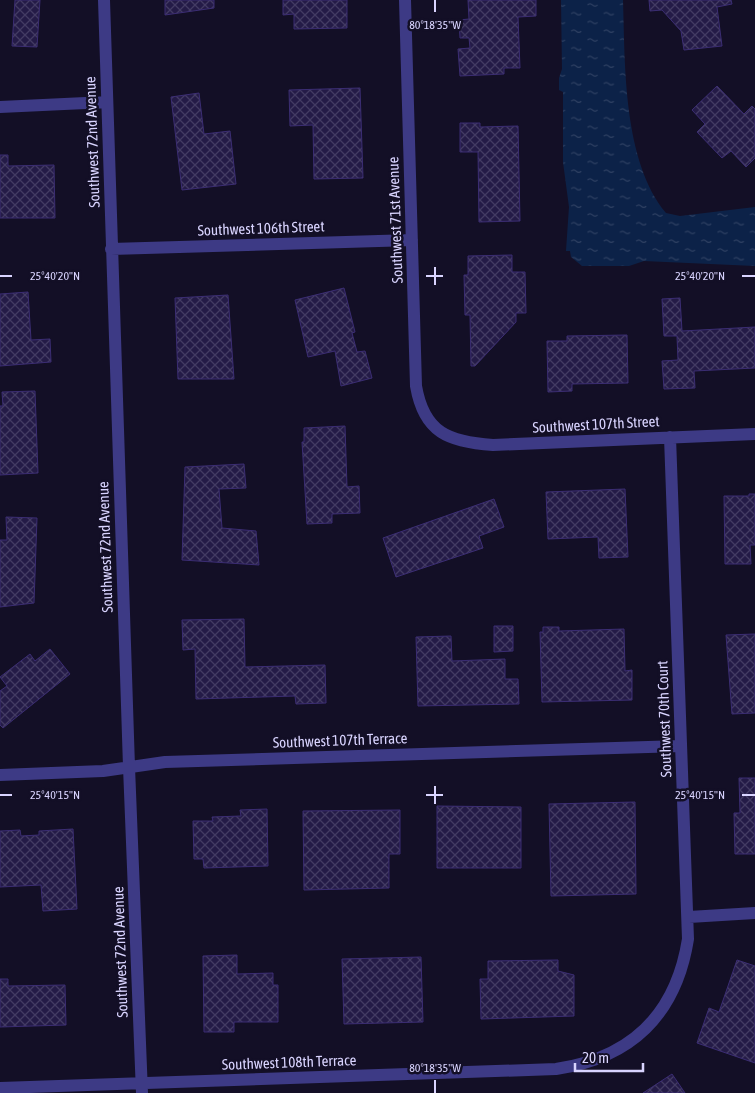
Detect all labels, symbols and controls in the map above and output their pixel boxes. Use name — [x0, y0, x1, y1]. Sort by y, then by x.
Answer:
text: 80°18'35"W — [409, 18, 461, 32]
street label: Southwest 72nd Avenue — [81, 76, 103, 208]
street label: Southwest 71st Avenue — [384, 156, 406, 284]
street label: Southwest 106th Street — [197, 217, 325, 239]
text: 25°40'20"N — [30, 269, 80, 283]
text: 25°40'20"N — [675, 269, 725, 283]
street label: Southwest 107th Street — [532, 412, 660, 436]
street label: Southwest 72nd Avenue — [94, 481, 116, 613]
street label: Southwest 70th Court — [653, 660, 675, 778]
street label: Southwest 107th Terrace — [272, 729, 408, 751]
text: 25°40'15"N — [30, 788, 80, 802]
text: 25°40'15"N — [675, 788, 725, 802]
street label: Southwest 72nd Avenue — [109, 886, 131, 1018]
scale bar — [575, 1040, 642, 1072]
text: 20 m — [582, 1049, 609, 1066]
street label: Southwest 108th Terrace — [221, 1051, 357, 1073]
text: 80°18'35"W — [409, 1061, 461, 1075]

